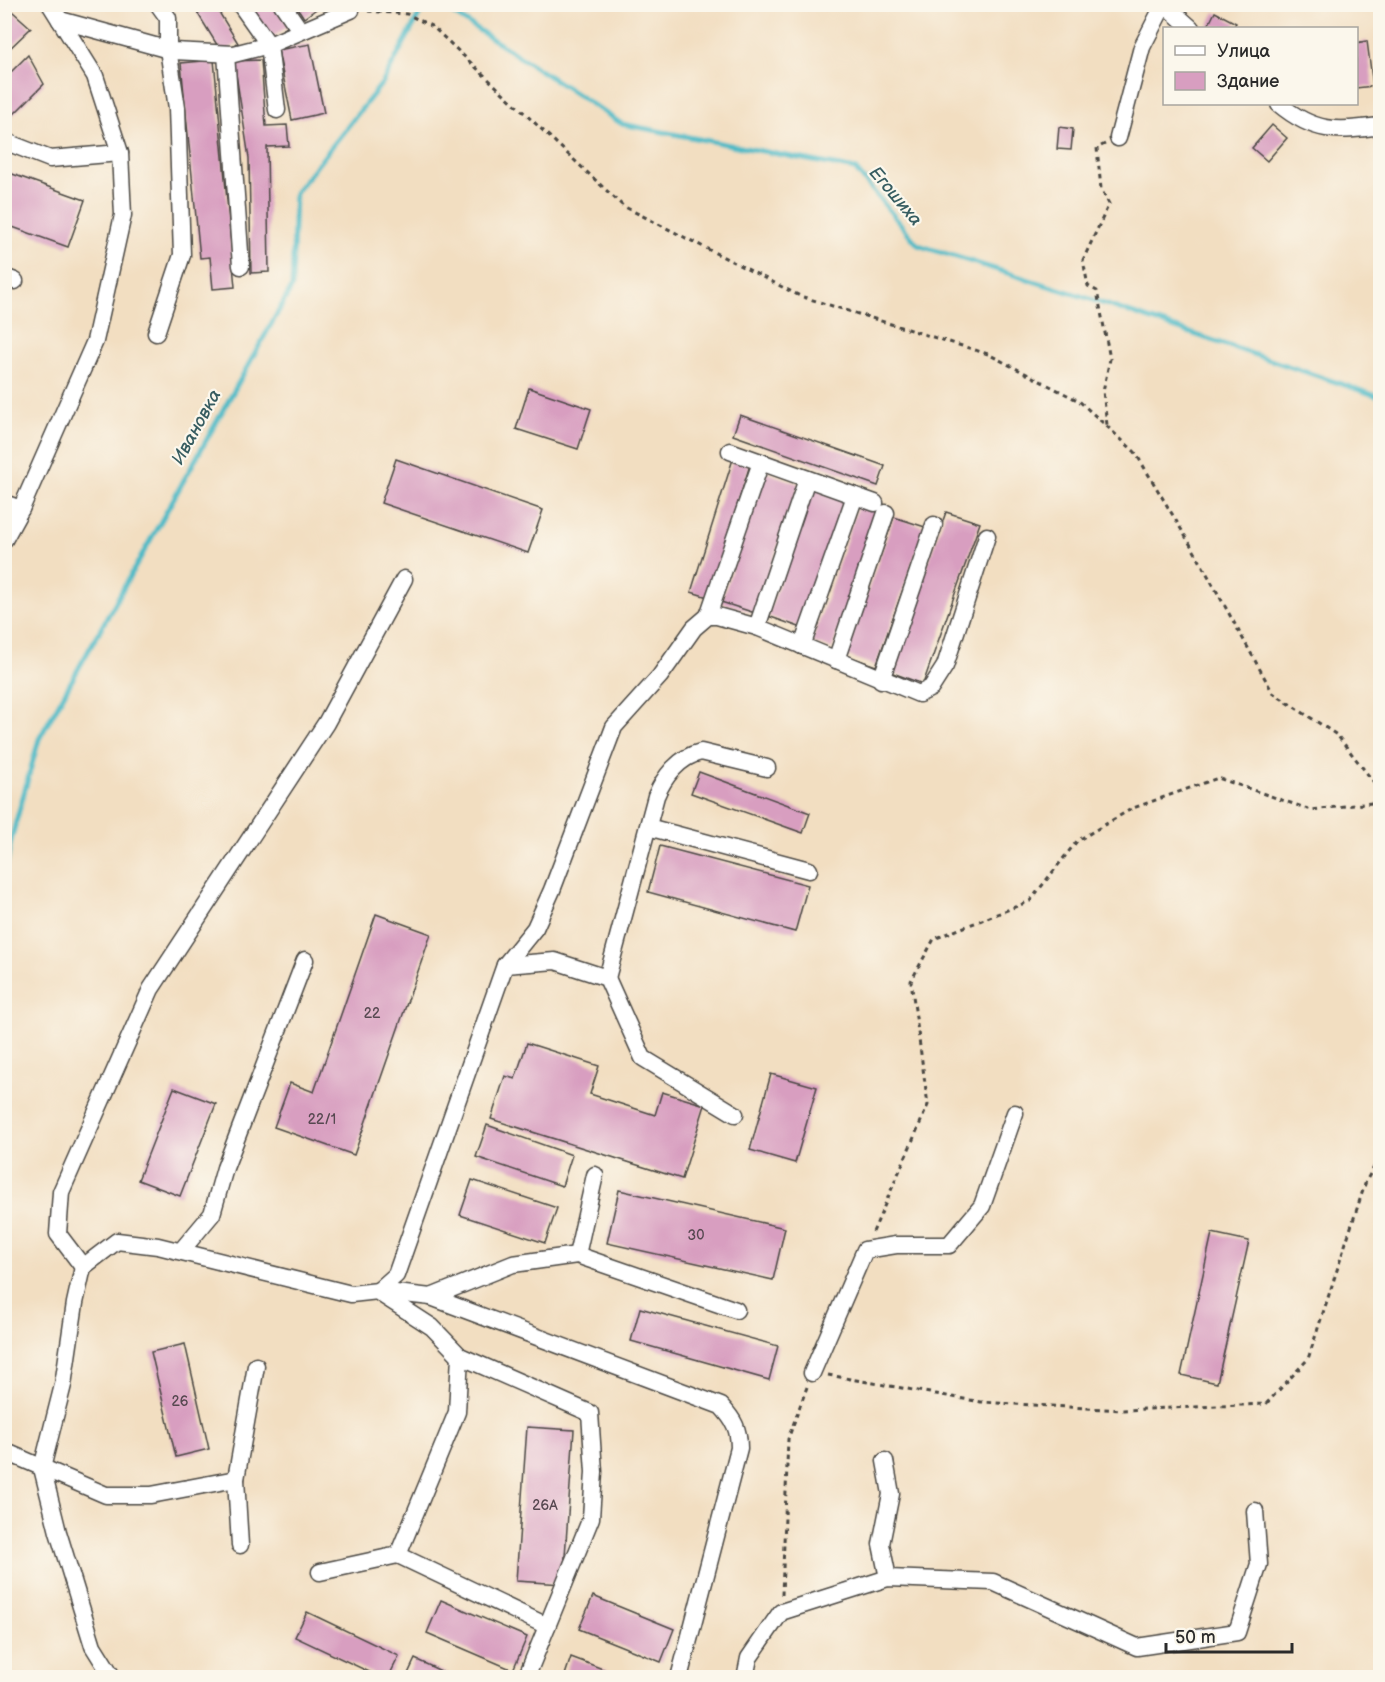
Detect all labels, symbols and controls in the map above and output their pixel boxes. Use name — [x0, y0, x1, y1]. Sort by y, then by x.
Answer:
legend — [1163, 27, 1358, 105]
text: Улица — [1217, 41, 1271, 62]
text: Здание — [1217, 71, 1279, 92]
water label: Егошиха — [865, 162, 926, 230]
water label: Ивановка — [167, 386, 226, 468]
house number: 22 — [364, 1005, 381, 1022]
house number: 22/1 — [308, 1111, 336, 1128]
house number: 30 — [688, 1227, 704, 1244]
house number: 26 — [172, 1393, 189, 1410]
house number: 26А — [532, 1497, 558, 1514]
scale bar — [1166, 1616, 1292, 1654]
text: 50 m — [1175, 1627, 1216, 1648]

